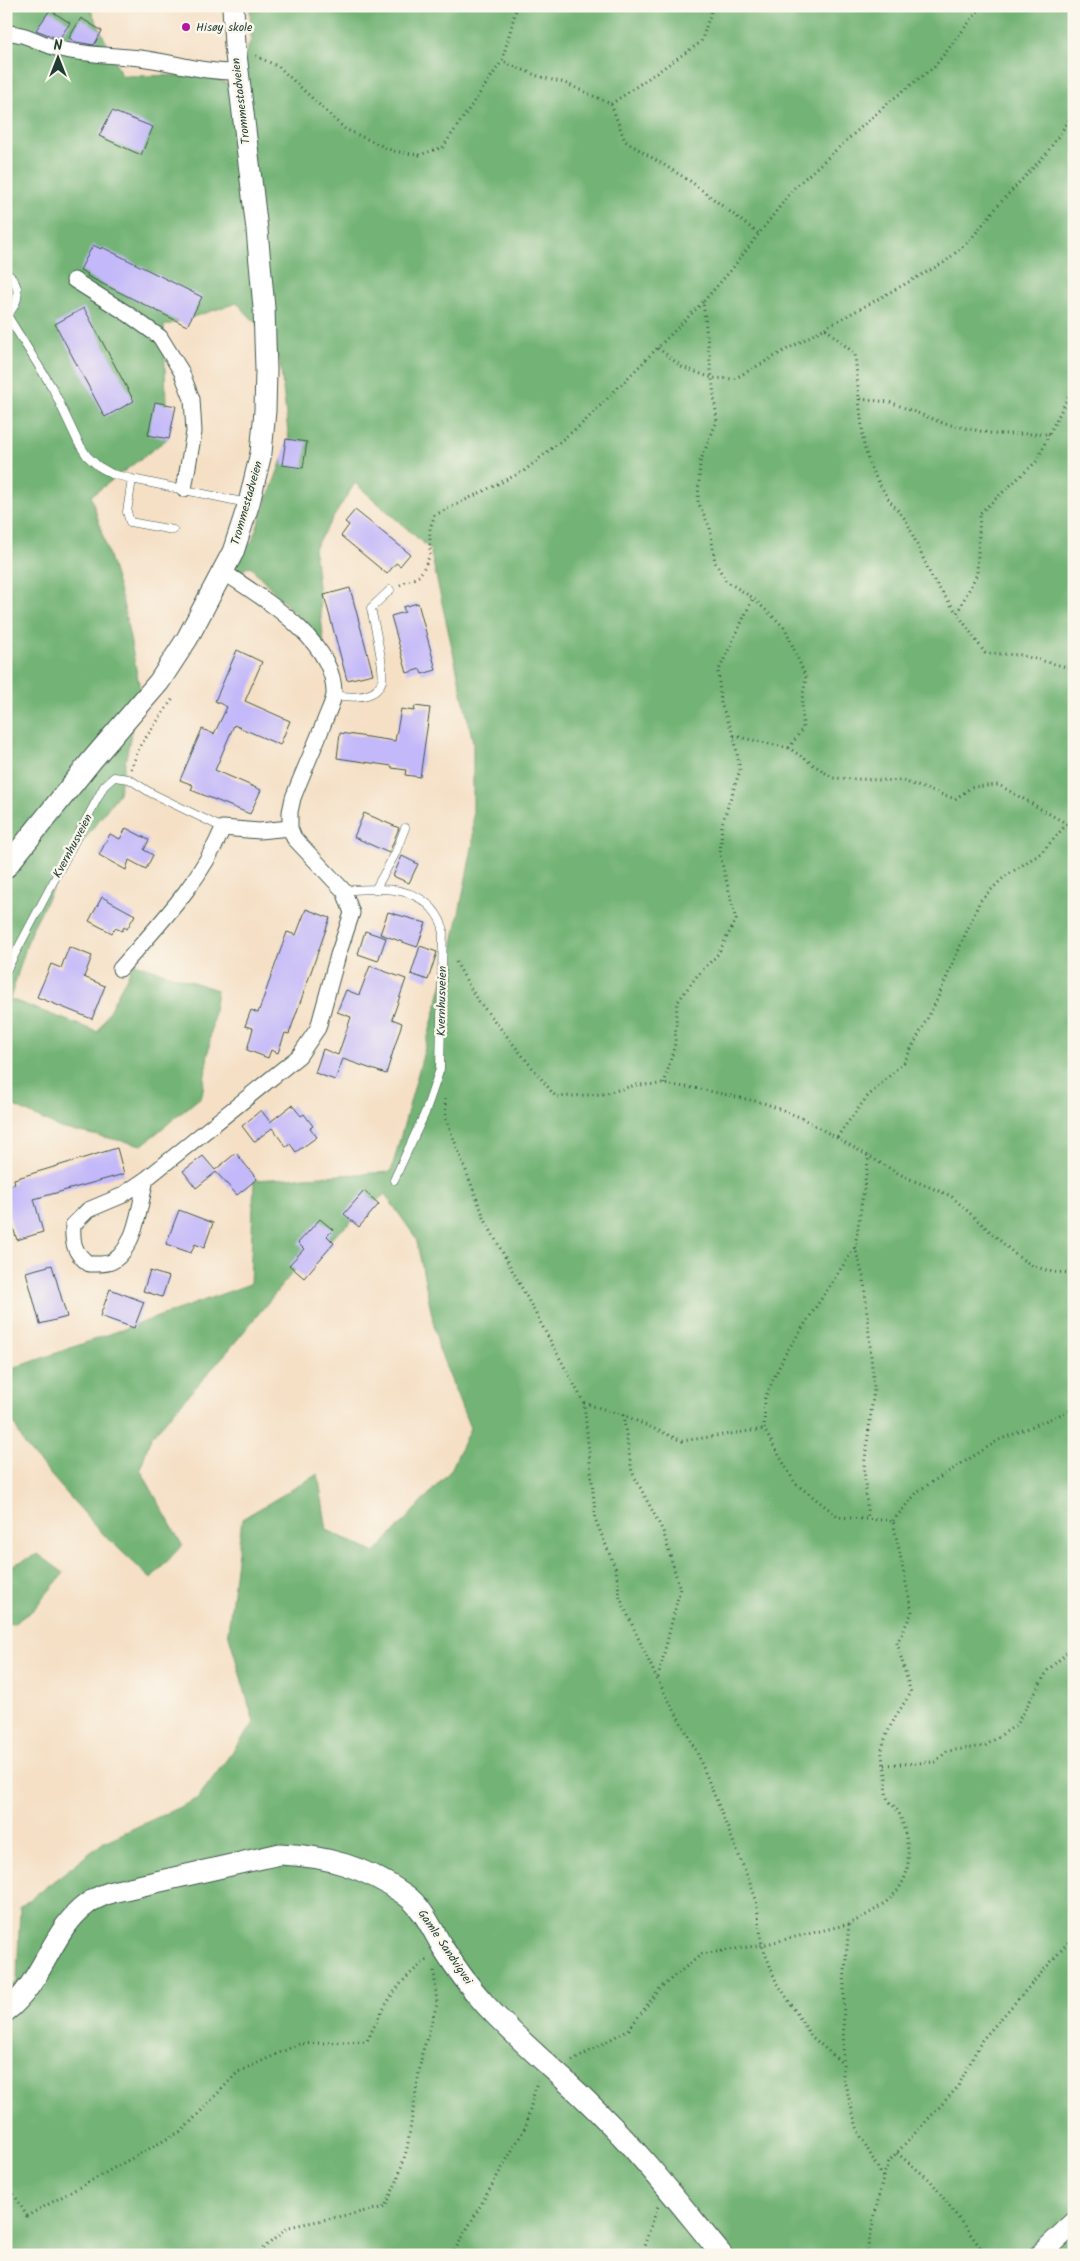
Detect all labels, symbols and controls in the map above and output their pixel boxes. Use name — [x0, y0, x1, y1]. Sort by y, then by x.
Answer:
place label: Hisøy skole — [196, 18, 253, 37]
marker: Hisøy skole — [180, 21, 192, 33]
north arrow — [32, 32, 82, 82]
text: N — [54, 35, 63, 57]
street label: Trommestadveien — [226, 57, 256, 145]
street label: Trommestadveien — [226, 459, 268, 547]
street label: Kvernhusveien — [48, 810, 98, 882]
street label: Kvernhusveien — [432, 966, 452, 1036]
street label: Gamle Sandvigvei — [413, 1906, 478, 1989]

